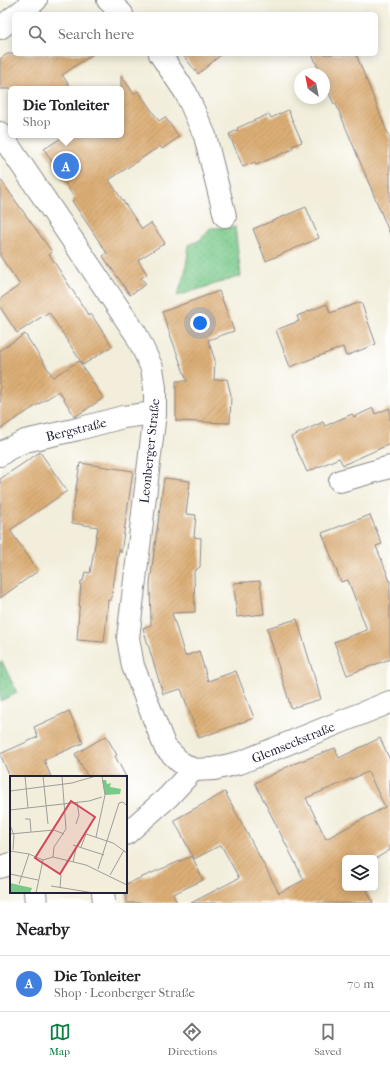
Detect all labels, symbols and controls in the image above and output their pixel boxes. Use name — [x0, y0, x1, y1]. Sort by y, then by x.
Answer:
search box — [12, 12, 378, 56]
icon: search — [26, 23, 48, 45]
text: Search here — [58, 25, 134, 43]
north arrow — [294, 68, 330, 104]
popup — [8, 86, 124, 138]
text: Die Tonleiter — [23, 96, 109, 114]
text: Shop — [23, 114, 50, 129]
pin: A — [53, 151, 79, 181]
your location — [190, 313, 210, 333]
street label: Leonberger Straße — [137, 397, 163, 504]
street label: Bergstraße — [44, 415, 108, 444]
street label: Glemseckstraße — [250, 719, 337, 766]
inset map — [10, 776, 127, 893]
map controls — [342, 855, 378, 891]
button: layers — [342, 855, 378, 891]
text: Nearby — [16, 919, 70, 939]
text: Die Tonleiter — [54, 967, 140, 985]
text: A — [25, 976, 33, 991]
text: 70 m — [347, 976, 374, 991]
text: Shop · Leonberger Straße — [54, 985, 195, 1000]
tab: Map — [49, 1021, 71, 1058]
tab: Directions — [168, 1021, 217, 1058]
tab: Saved — [314, 1021, 341, 1058]

